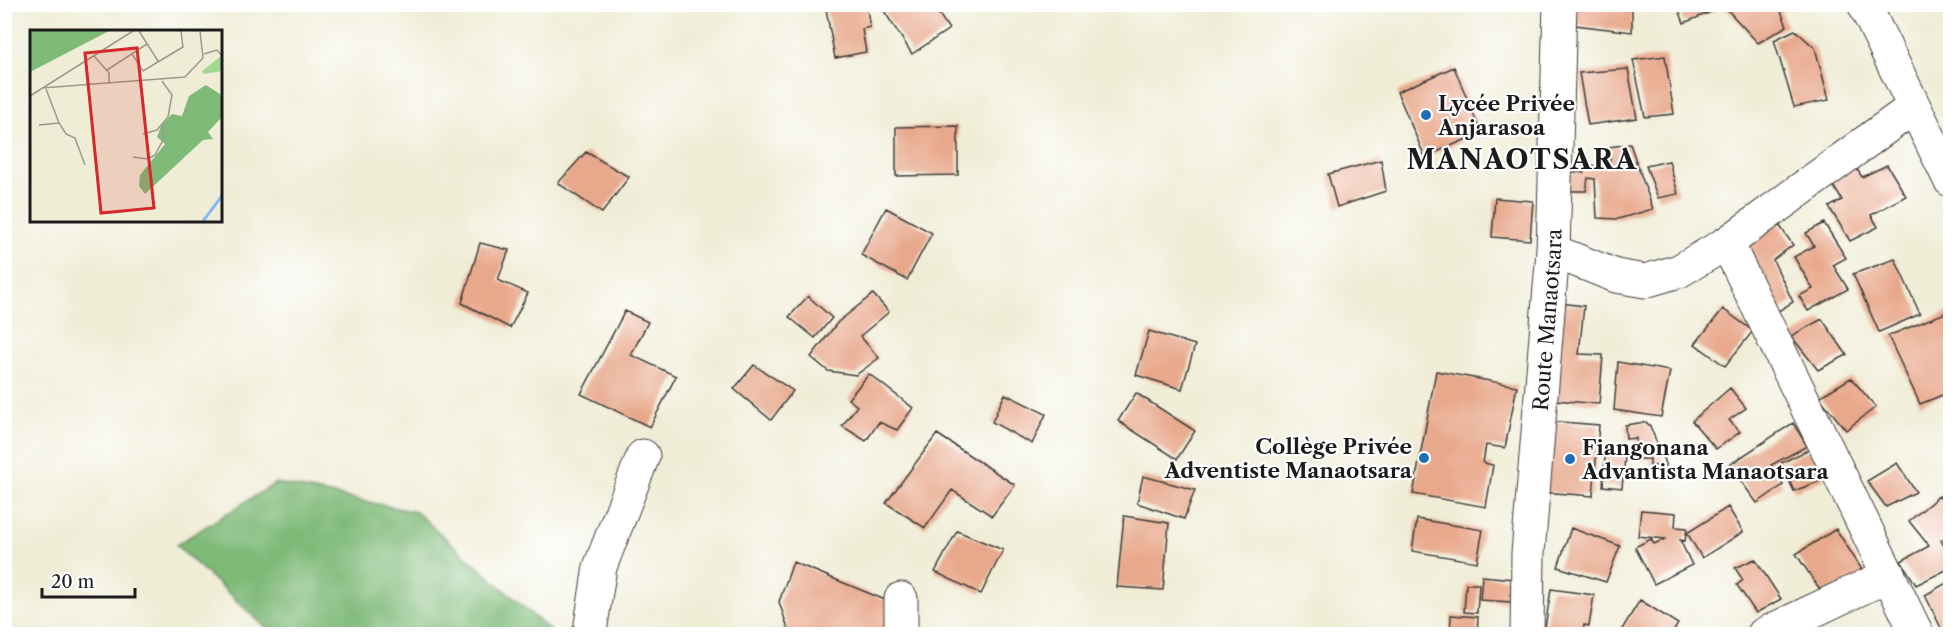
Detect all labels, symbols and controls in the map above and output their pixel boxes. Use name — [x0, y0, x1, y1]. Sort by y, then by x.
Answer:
inset map — [30, 30, 222, 222]
place label: Lycée Privée Anjarasoa — [1437, 91, 1575, 140]
marker: Lycée Privée Anjarasoa — [1419, 108, 1433, 122]
district label: MANAOTSARA — [1406, 143, 1638, 176]
street label: Route Manaotsara — [1527, 227, 1566, 412]
place label: Collège Privée Adventiste Manaotsara — [1163, 434, 1413, 483]
place label: Fiangonana Advantista Manaotsara — [1581, 435, 1829, 484]
marker: Collège Privée Adventiste Manaotsara — [1417, 451, 1431, 465]
marker: Fiangonana Advantista Manaotsara — [1563, 452, 1577, 466]
scale bar — [42, 561, 135, 599]
text: 20 m — [51, 571, 95, 593]

